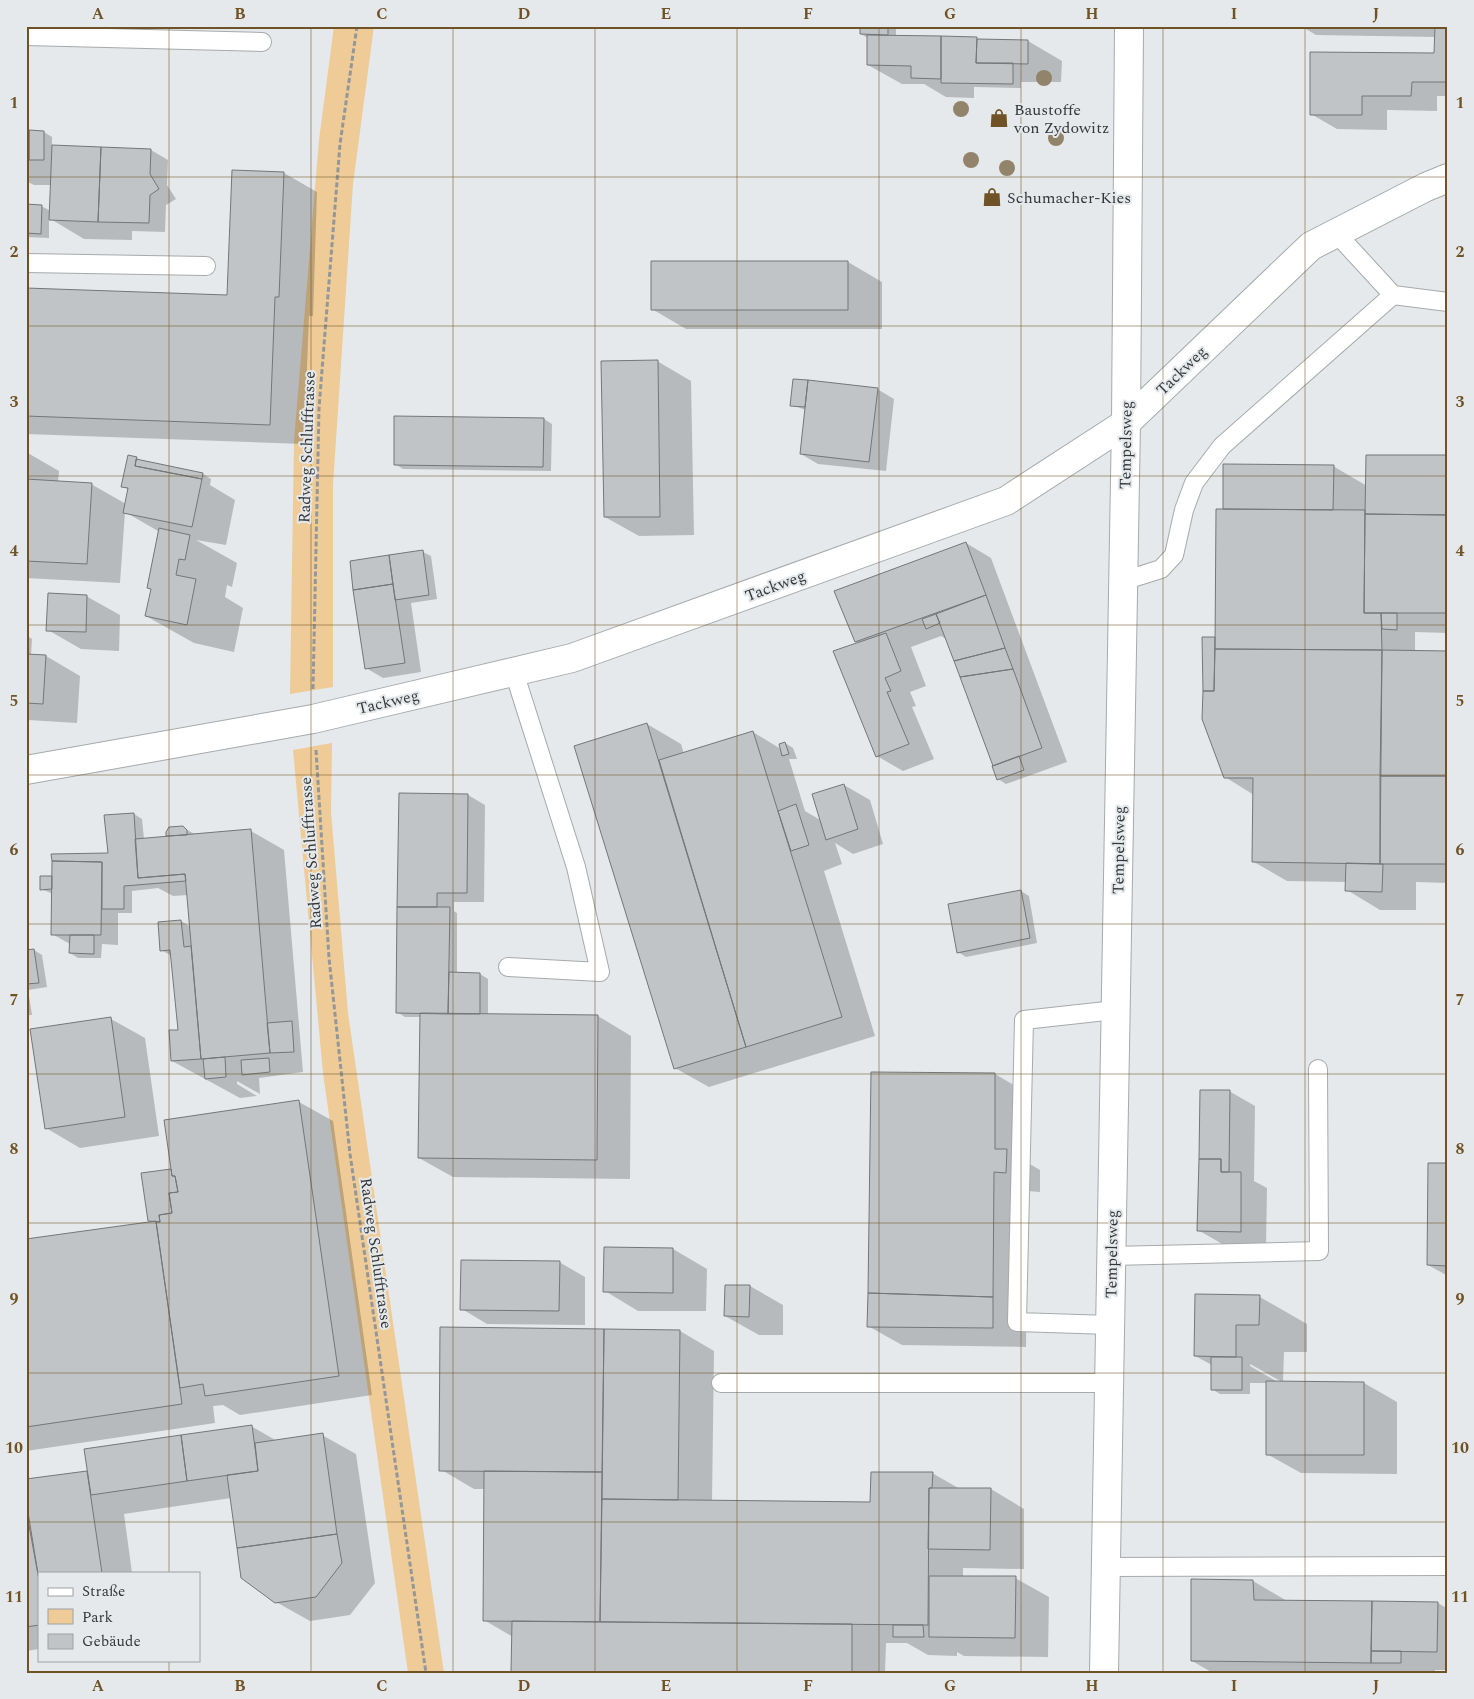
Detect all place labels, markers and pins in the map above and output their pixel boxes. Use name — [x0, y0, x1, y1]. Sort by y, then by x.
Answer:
place label: Baustoffe von Zydowitz — [1013, 98, 1110, 140]
shop icon: Baustoffe von Zydowitz — [988, 107, 1010, 129]
shop icon: Schumacher-Kies — [981, 186, 1003, 208]
place label: Schumacher-Kies — [1007, 186, 1131, 210]

